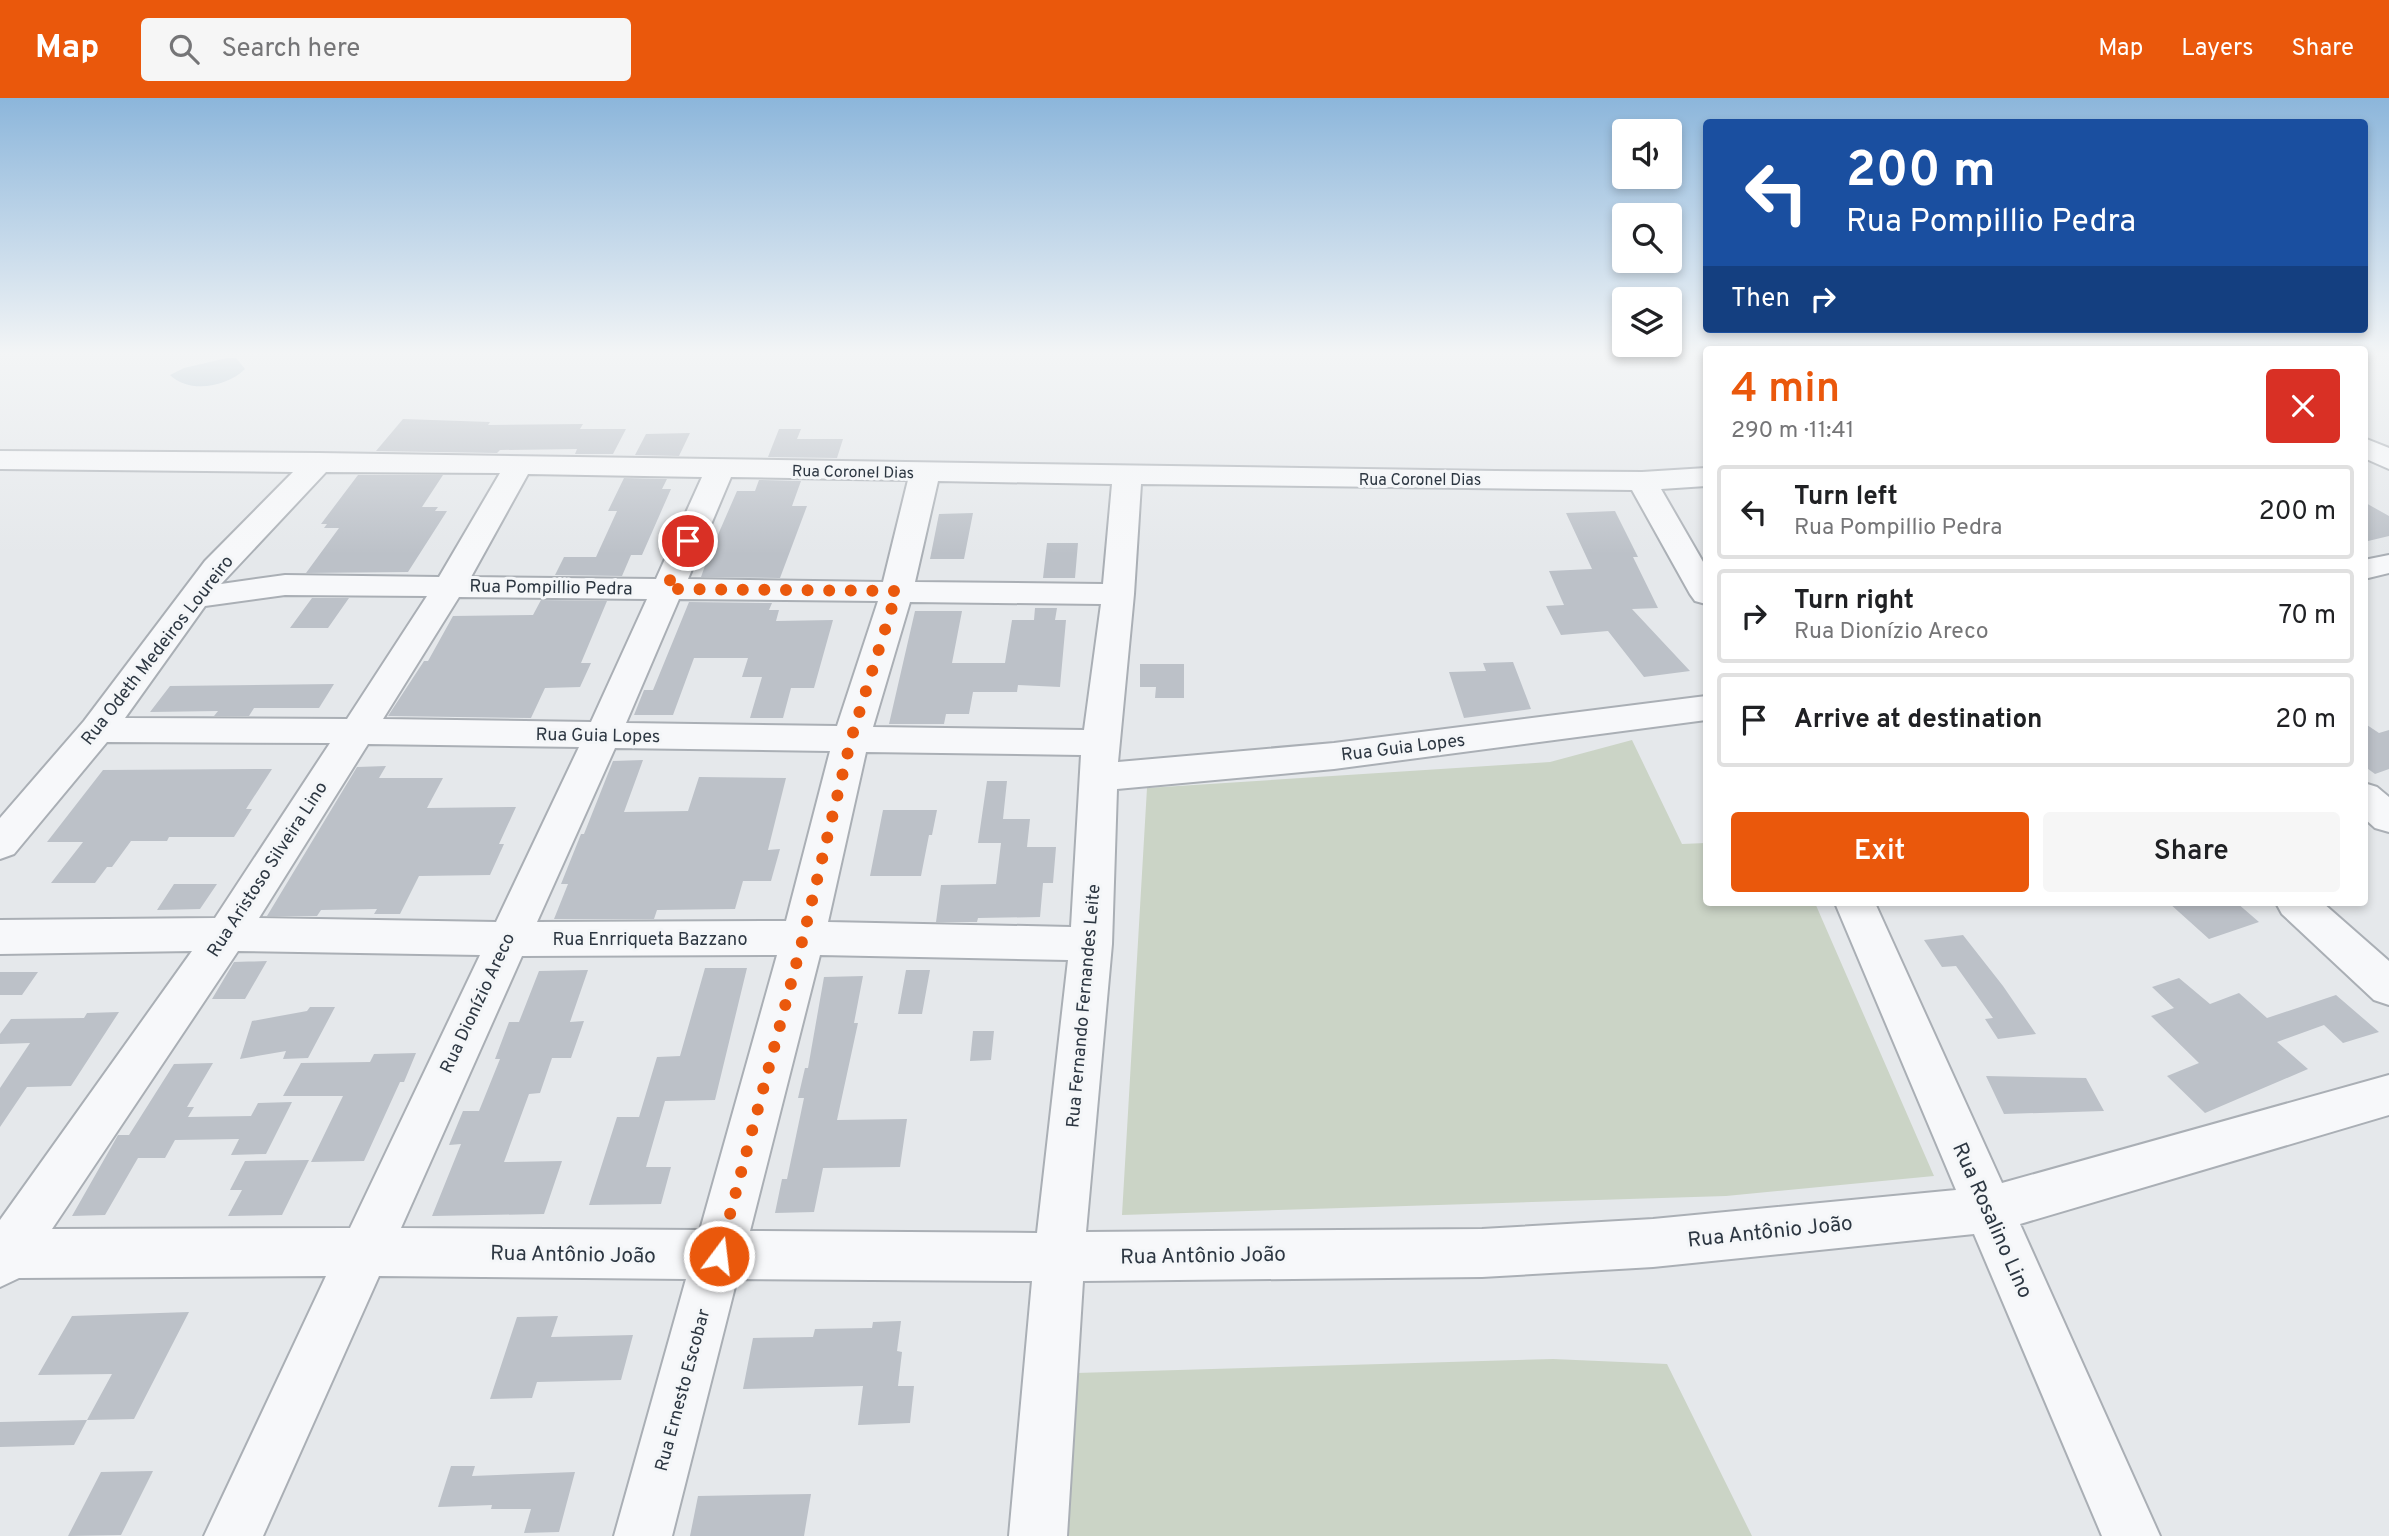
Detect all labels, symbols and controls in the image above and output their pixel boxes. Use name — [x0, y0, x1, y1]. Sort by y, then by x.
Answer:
search box — [141, 18, 631, 81]
text: Map — [35, 28, 99, 70]
icon: search — [165, 30, 203, 68]
text: Search here — [221, 33, 360, 66]
text: Map — [2098, 34, 2143, 64]
text: Layers — [2181, 34, 2253, 64]
text: Share — [2291, 34, 2354, 64]
map controls — [1612, 119, 1682, 357]
button: sound — [1612, 119, 1682, 189]
text: 200 m — [1846, 142, 1996, 204]
icon: left — [1731, 147, 1822, 238]
button: search — [1612, 203, 1682, 273]
text: Rua Pompillio Pedra — [1846, 203, 2136, 243]
icon: right — [1804, 280, 1842, 318]
text: Then — [1731, 283, 1790, 316]
button: layers — [1612, 287, 1682, 357]
text: 4 min — [1731, 364, 1840, 417]
button: close — [2266, 369, 2340, 443]
text: 290 m · 11:41 — [1731, 417, 1854, 446]
street label: Rua Coronel Dias — [792, 462, 914, 484]
street label: Rua Coronel Dias — [1359, 471, 1481, 491]
text: Turn left — [1794, 481, 1898, 514]
icon: left — [1735, 493, 1773, 531]
text: 200 m — [2259, 496, 2336, 529]
pin — [658, 511, 718, 571]
text: Rua Pompillio Pedra — [1794, 514, 2002, 543]
icon: arrive — [669, 522, 707, 560]
street label: Rua Odeth Medeiros Loureiro — [77, 551, 240, 751]
street label: Rua Pompillio Pedra — [469, 576, 633, 601]
text: Turn right — [1794, 585, 1914, 618]
icon: right — [1735, 597, 1773, 635]
text: 70 m — [2278, 600, 2336, 633]
text: Rua Dionízio Areco — [1794, 618, 1989, 647]
icon: arrive — [1735, 701, 1773, 739]
text: Arrive at destination — [1794, 704, 2042, 737]
text: 20 m — [2275, 704, 2336, 737]
street label: Rua Guia Lopes — [535, 724, 661, 749]
street label: Rua Guia Lopes — [1340, 729, 1467, 768]
street label: Rua Aristoso Silveira Lino — [203, 778, 334, 962]
button: Exit — [1731, 812, 2029, 892]
button: Share — [2043, 812, 2340, 892]
street label: Rua Fernando Fernandes Leite — [1062, 883, 1107, 1129]
street label: Rua Enrriqueta Bazzano — [553, 929, 747, 952]
street label: Rua Dionízio Areco — [436, 930, 521, 1078]
street label: Rua Rosalino Lino — [1945, 1138, 2038, 1303]
street label: Rua Antônio João — [1686, 1210, 1854, 1255]
position arrow — [682, 1219, 756, 1293]
street label: Rua Antônio João — [490, 1241, 656, 1270]
street label: Rua Antônio João — [1120, 1242, 1286, 1271]
street label: Rua Ernesto Escobar — [651, 1307, 716, 1474]

